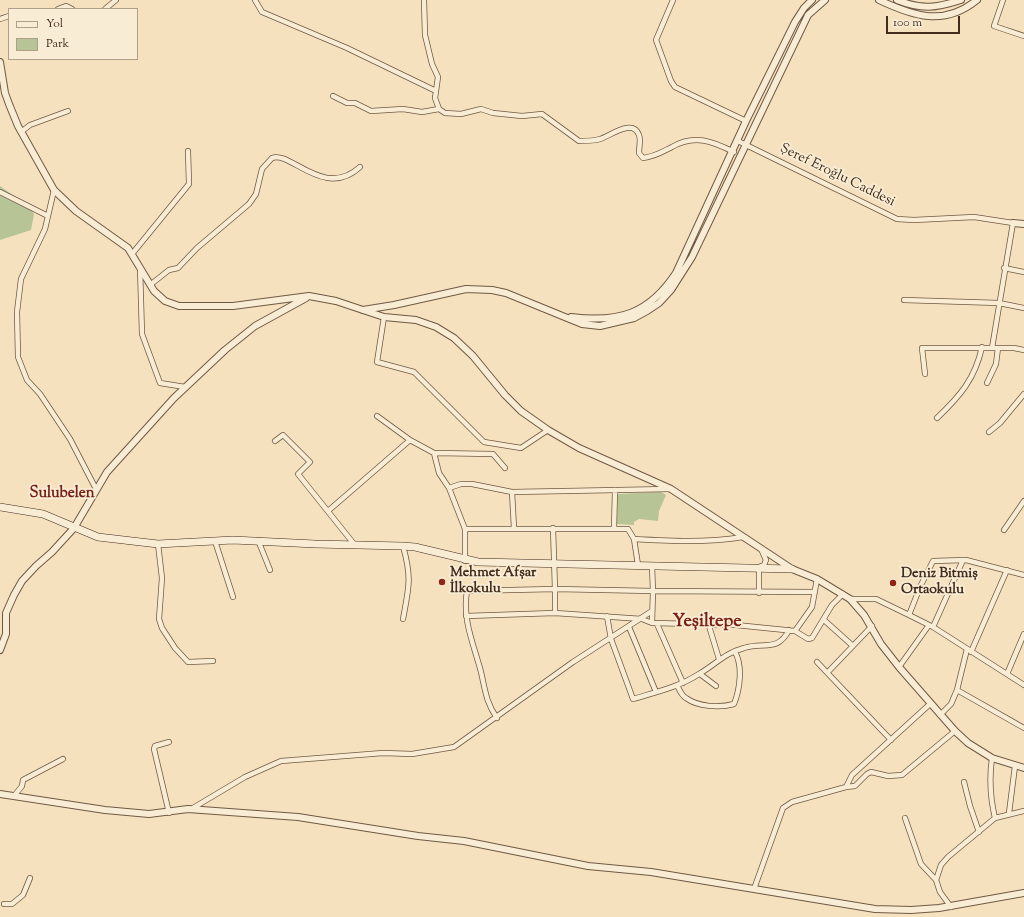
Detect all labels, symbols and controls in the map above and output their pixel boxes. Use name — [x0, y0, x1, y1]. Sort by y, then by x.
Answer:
legend — [8, 8, 138, 60]
scale bar — [888, 8, 962, 34]
text: 100 m — [893, 14, 922, 32]
text: Yol — [46, 15, 63, 33]
text: Park — [46, 35, 69, 53]
street label: Şeref Eroğlu Caddesi — [777, 141, 897, 211]
district label: Sulubelen — [29, 485, 95, 503]
place label: Mehmet Afşar İlkokulu — [450, 566, 536, 598]
place label: Deniz Bitmiş Ortaokulu — [901, 567, 978, 600]
marker: Mehmet Afşar İlkokulu — [437, 577, 447, 587]
marker: Deniz Bitmiş Ortaokulu — [888, 578, 898, 588]
district label: Yeşiltepe — [672, 612, 742, 634]

